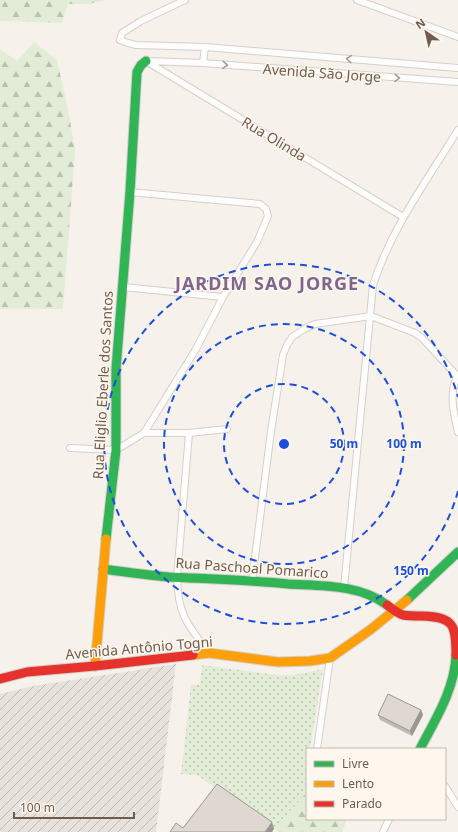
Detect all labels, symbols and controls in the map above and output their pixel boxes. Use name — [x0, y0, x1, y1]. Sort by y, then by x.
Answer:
north arrow — [406, 12, 446, 52]
text: N — [412, 15, 428, 32]
one-way arrow — [346, 54, 352, 63]
street label: Avenida São Jorge — [262, 59, 382, 86]
one-way arrow — [222, 61, 228, 70]
one-way arrow — [394, 74, 400, 83]
street label: Rua Olinda — [238, 112, 310, 165]
district label: JARDIM SAO JORGE — [173, 271, 359, 295]
street label: Rua Eliglio Eberle dos Santos — [88, 290, 117, 480]
text: 50 m — [330, 435, 358, 452]
text: 100 m — [386, 435, 422, 452]
centre of rings — [277, 437, 291, 451]
street label: Rua Paschoal Pomarico — [175, 553, 329, 582]
text: 150 m — [393, 562, 429, 579]
street label: Avenida Antônio Togni — [64, 632, 213, 663]
legend — [306, 748, 446, 820]
text: Livre — [342, 755, 369, 772]
text: Lento — [342, 775, 374, 792]
scale bar — [14, 794, 134, 820]
text: Parado — [342, 795, 382, 812]
text: 100 m — [20, 799, 55, 816]

